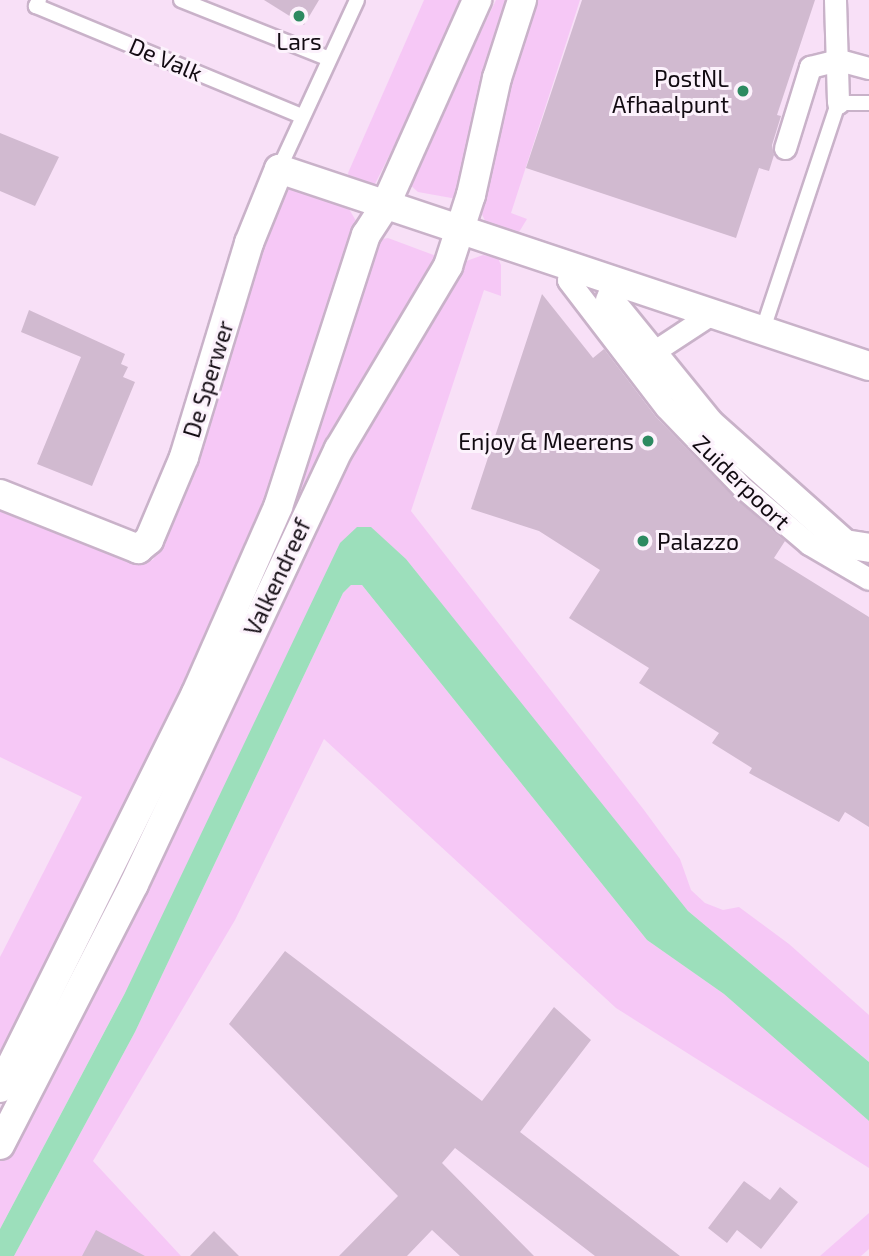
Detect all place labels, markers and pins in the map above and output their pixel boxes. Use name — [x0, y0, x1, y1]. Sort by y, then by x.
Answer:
marker: Lars — [291, 8, 307, 24]
place label: Lars — [276, 27, 322, 55]
place label: PostNL Afhaalpunt — [612, 64, 729, 118]
marker: PostNL Afhaalpunt — [735, 83, 751, 99]
place label: Enjoy & Meerens — [458, 427, 634, 455]
marker: Enjoy & Meerens — [640, 433, 656, 449]
place label: Palazzo — [657, 527, 739, 555]
marker: Palazzo — [635, 533, 651, 549]

